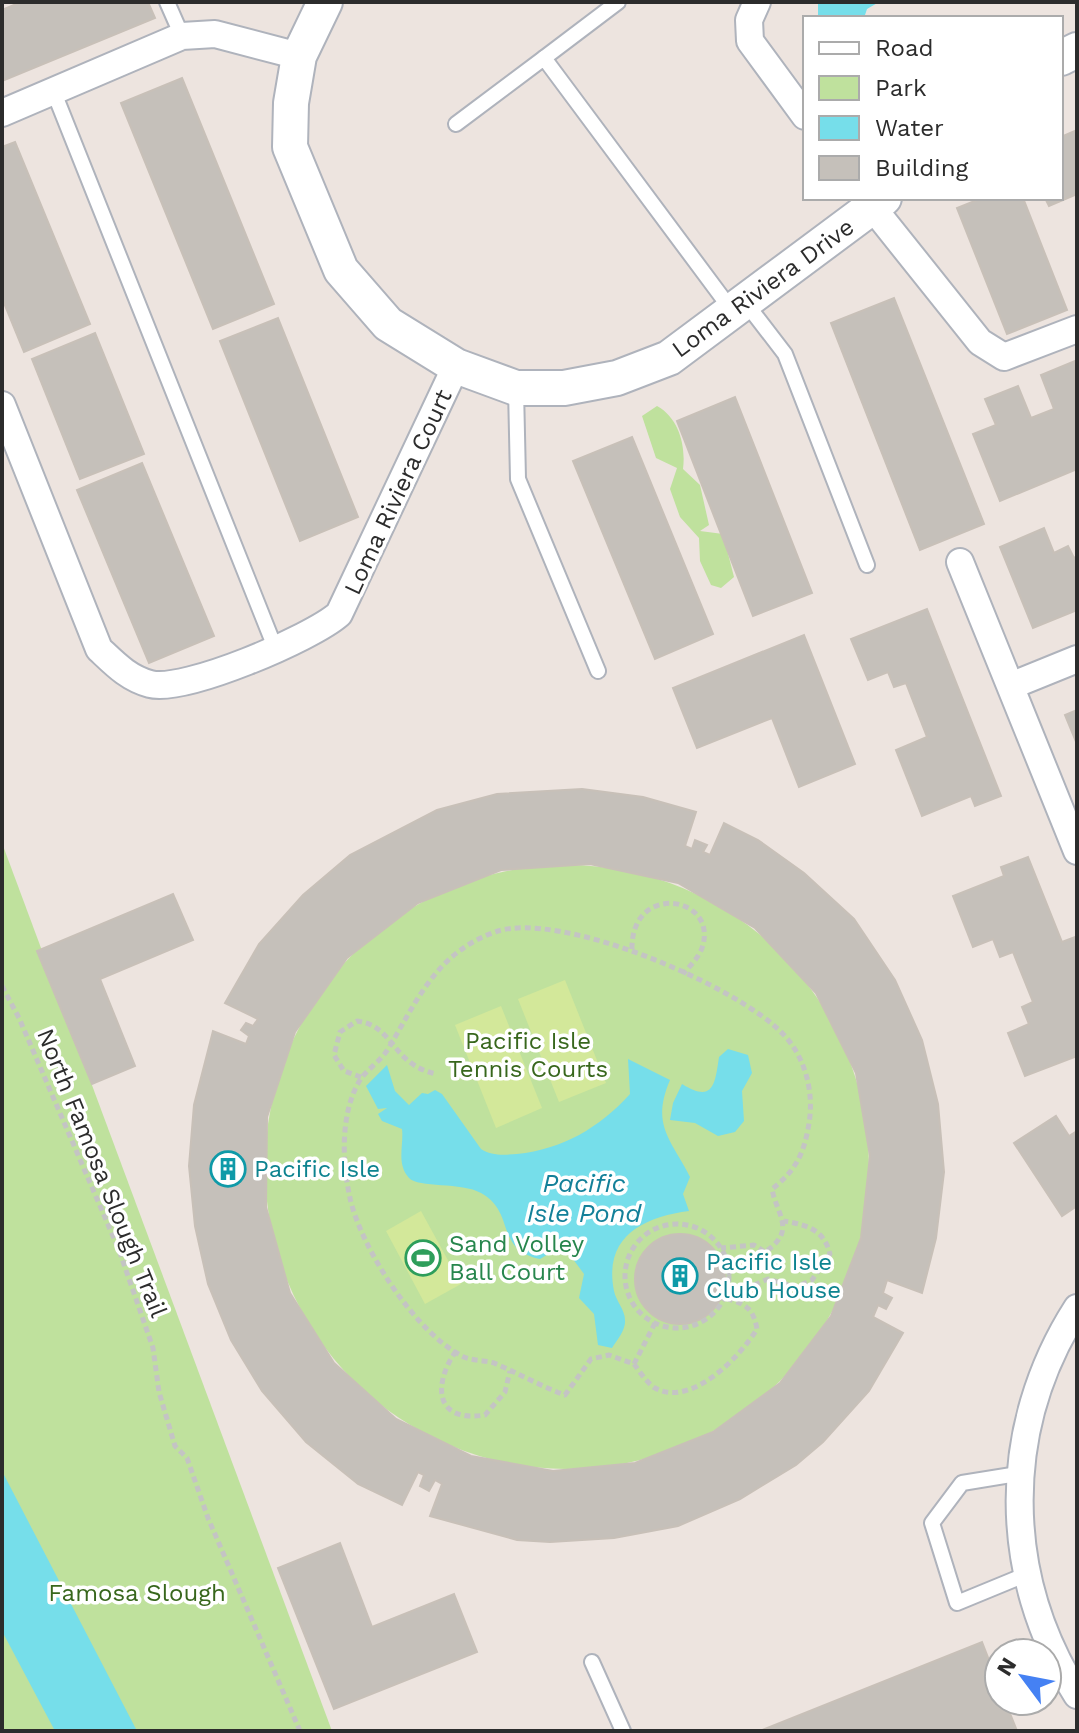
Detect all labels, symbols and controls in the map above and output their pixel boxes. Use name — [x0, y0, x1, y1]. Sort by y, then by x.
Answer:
legend — [803, 16, 1063, 200]
text: Road — [875, 34, 934, 62]
text: Park — [875, 74, 927, 102]
text: Water — [875, 114, 944, 142]
text: Building — [875, 154, 968, 182]
street label: Loma Riviera Drive — [667, 213, 859, 363]
street label: Loma Riviera Court — [338, 385, 458, 599]
street label: North Famosa Slough Trail — [31, 1025, 173, 1322]
park label: Pacific Isle Tennis Courts — [448, 1027, 608, 1083]
building icon: Pacific Isle — [209, 1150, 247, 1188]
place label: Pacific Isle — [254, 1155, 380, 1183]
water label: Pacific Isle Pond — [527, 1168, 642, 1228]
place label: Sand Volley Ball Court — [449, 1230, 585, 1286]
sports icon: Sand Volley Ball Court — [404, 1239, 442, 1277]
place label: Pacific Isle Club House — [706, 1248, 841, 1304]
building icon: Pacific Isle Club House — [661, 1257, 699, 1295]
park label: Famosa Slough — [48, 1579, 226, 1607]
north arrow — [983, 1637, 1063, 1717]
text: N — [992, 1653, 1021, 1680]

